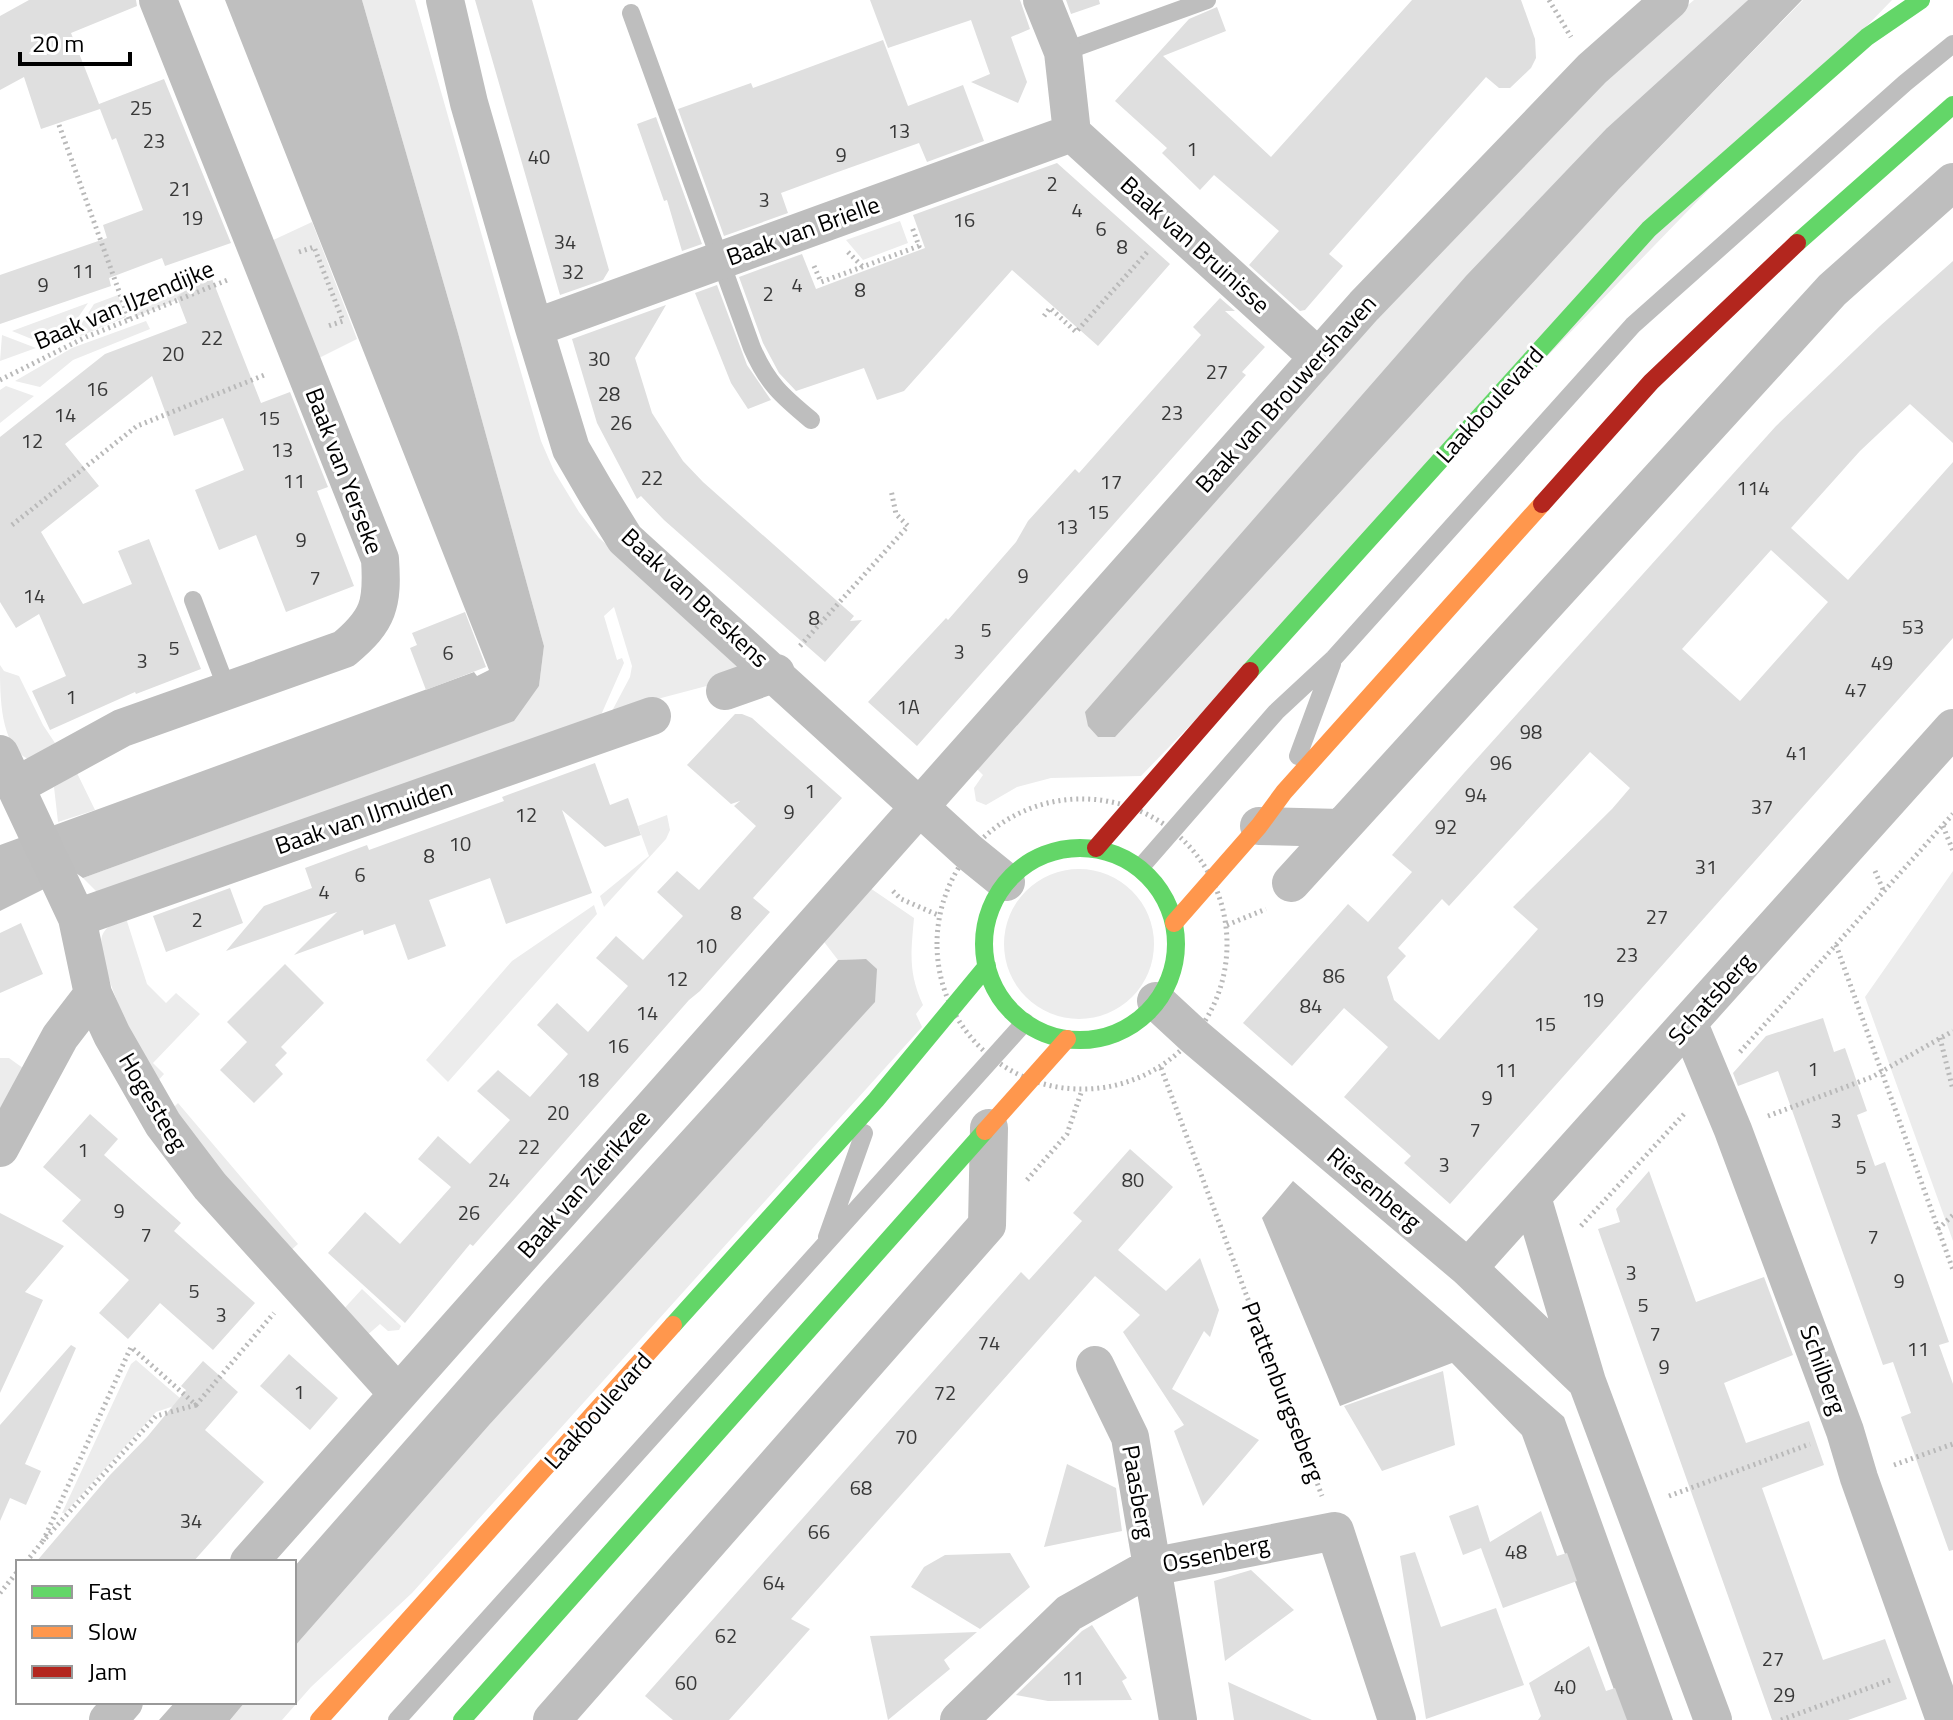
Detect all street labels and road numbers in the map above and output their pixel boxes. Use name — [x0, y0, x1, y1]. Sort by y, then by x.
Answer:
street label: Baak van Bruinisse — [1113, 167, 1279, 321]
street label: Baak van Brielle — [721, 186, 884, 274]
street label: Baak van IJzendijke — [28, 250, 219, 358]
street label: Baak van Brouwershaven — [1186, 286, 1384, 501]
street label: Laakboulevard — [1427, 338, 1552, 471]
street label: Baak van Yerseke — [297, 382, 393, 559]
street label: Baak van Breskens — [614, 519, 778, 675]
street label: Baak van IJmuiden — [270, 769, 457, 863]
street label: Schatsberg — [1659, 944, 1762, 1052]
street label: Hogesteeg — [110, 1045, 197, 1158]
street label: Baak van Zierikzee — [508, 1101, 658, 1266]
street label: Riesenberg — [1320, 1138, 1430, 1239]
street label: Prattenburgseberg — [1233, 1296, 1335, 1487]
street label: Schilberg — [1791, 1320, 1857, 1419]
street label: Laakboulevard — [535, 1344, 660, 1477]
street label: Paasberg — [1113, 1442, 1165, 1542]
street label: Ossenberg — [1159, 1525, 1272, 1581]

